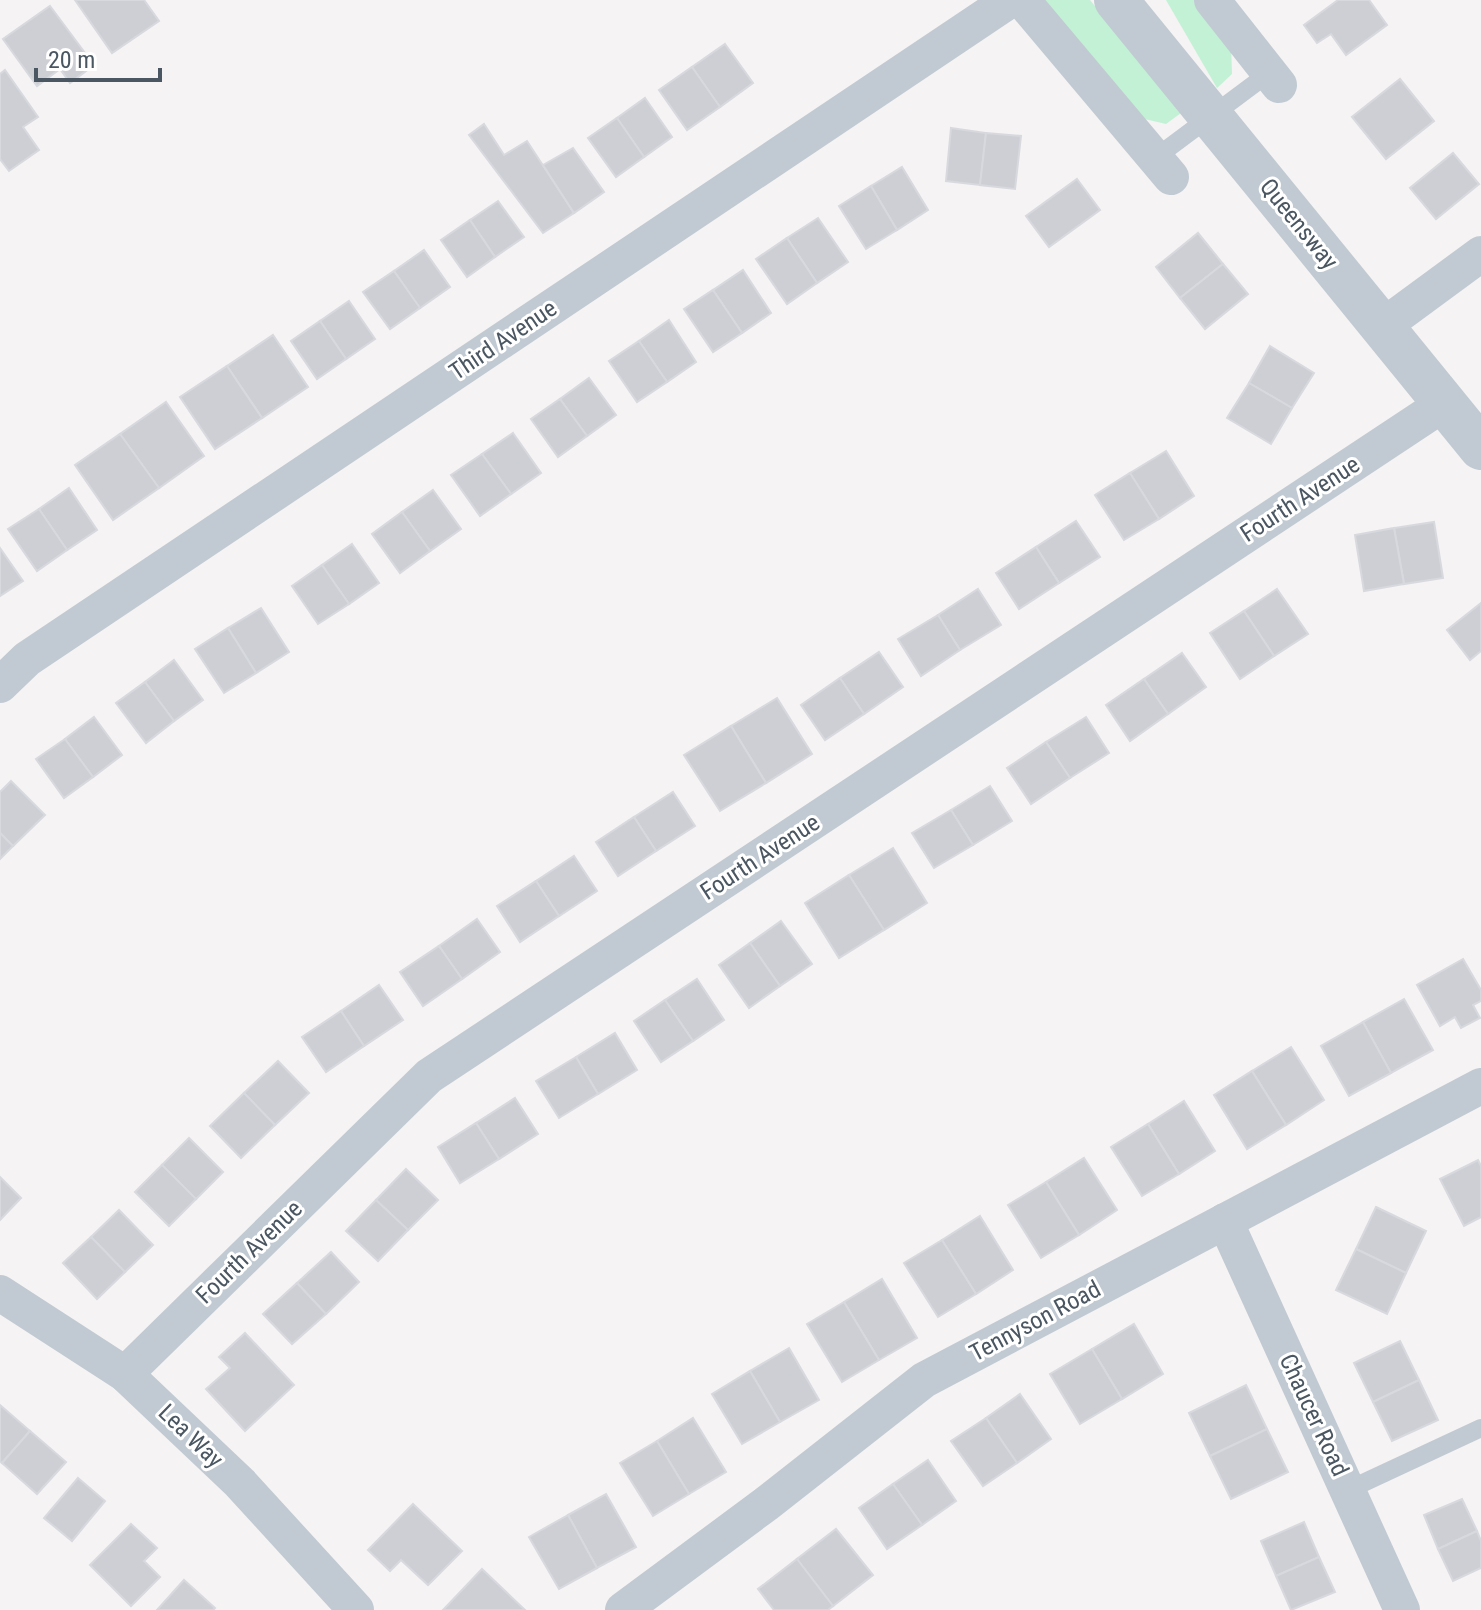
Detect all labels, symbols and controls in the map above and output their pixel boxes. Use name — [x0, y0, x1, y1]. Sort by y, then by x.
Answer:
scale bar — [36, 32, 160, 82]
text: 20 m — [48, 46, 95, 74]
street label: Queensway — [1254, 173, 1344, 275]
street label: Third Avenue — [444, 294, 562, 386]
street label: Fourth Avenue — [1235, 450, 1365, 548]
street label: Fourth Avenue — [695, 808, 825, 906]
street label: Fourth Avenue — [190, 1195, 308, 1309]
street label: Tennyson Road — [965, 1275, 1105, 1367]
street label: Chaucer Road — [1273, 1349, 1355, 1481]
street label: Lea Way — [153, 1399, 229, 1473]

